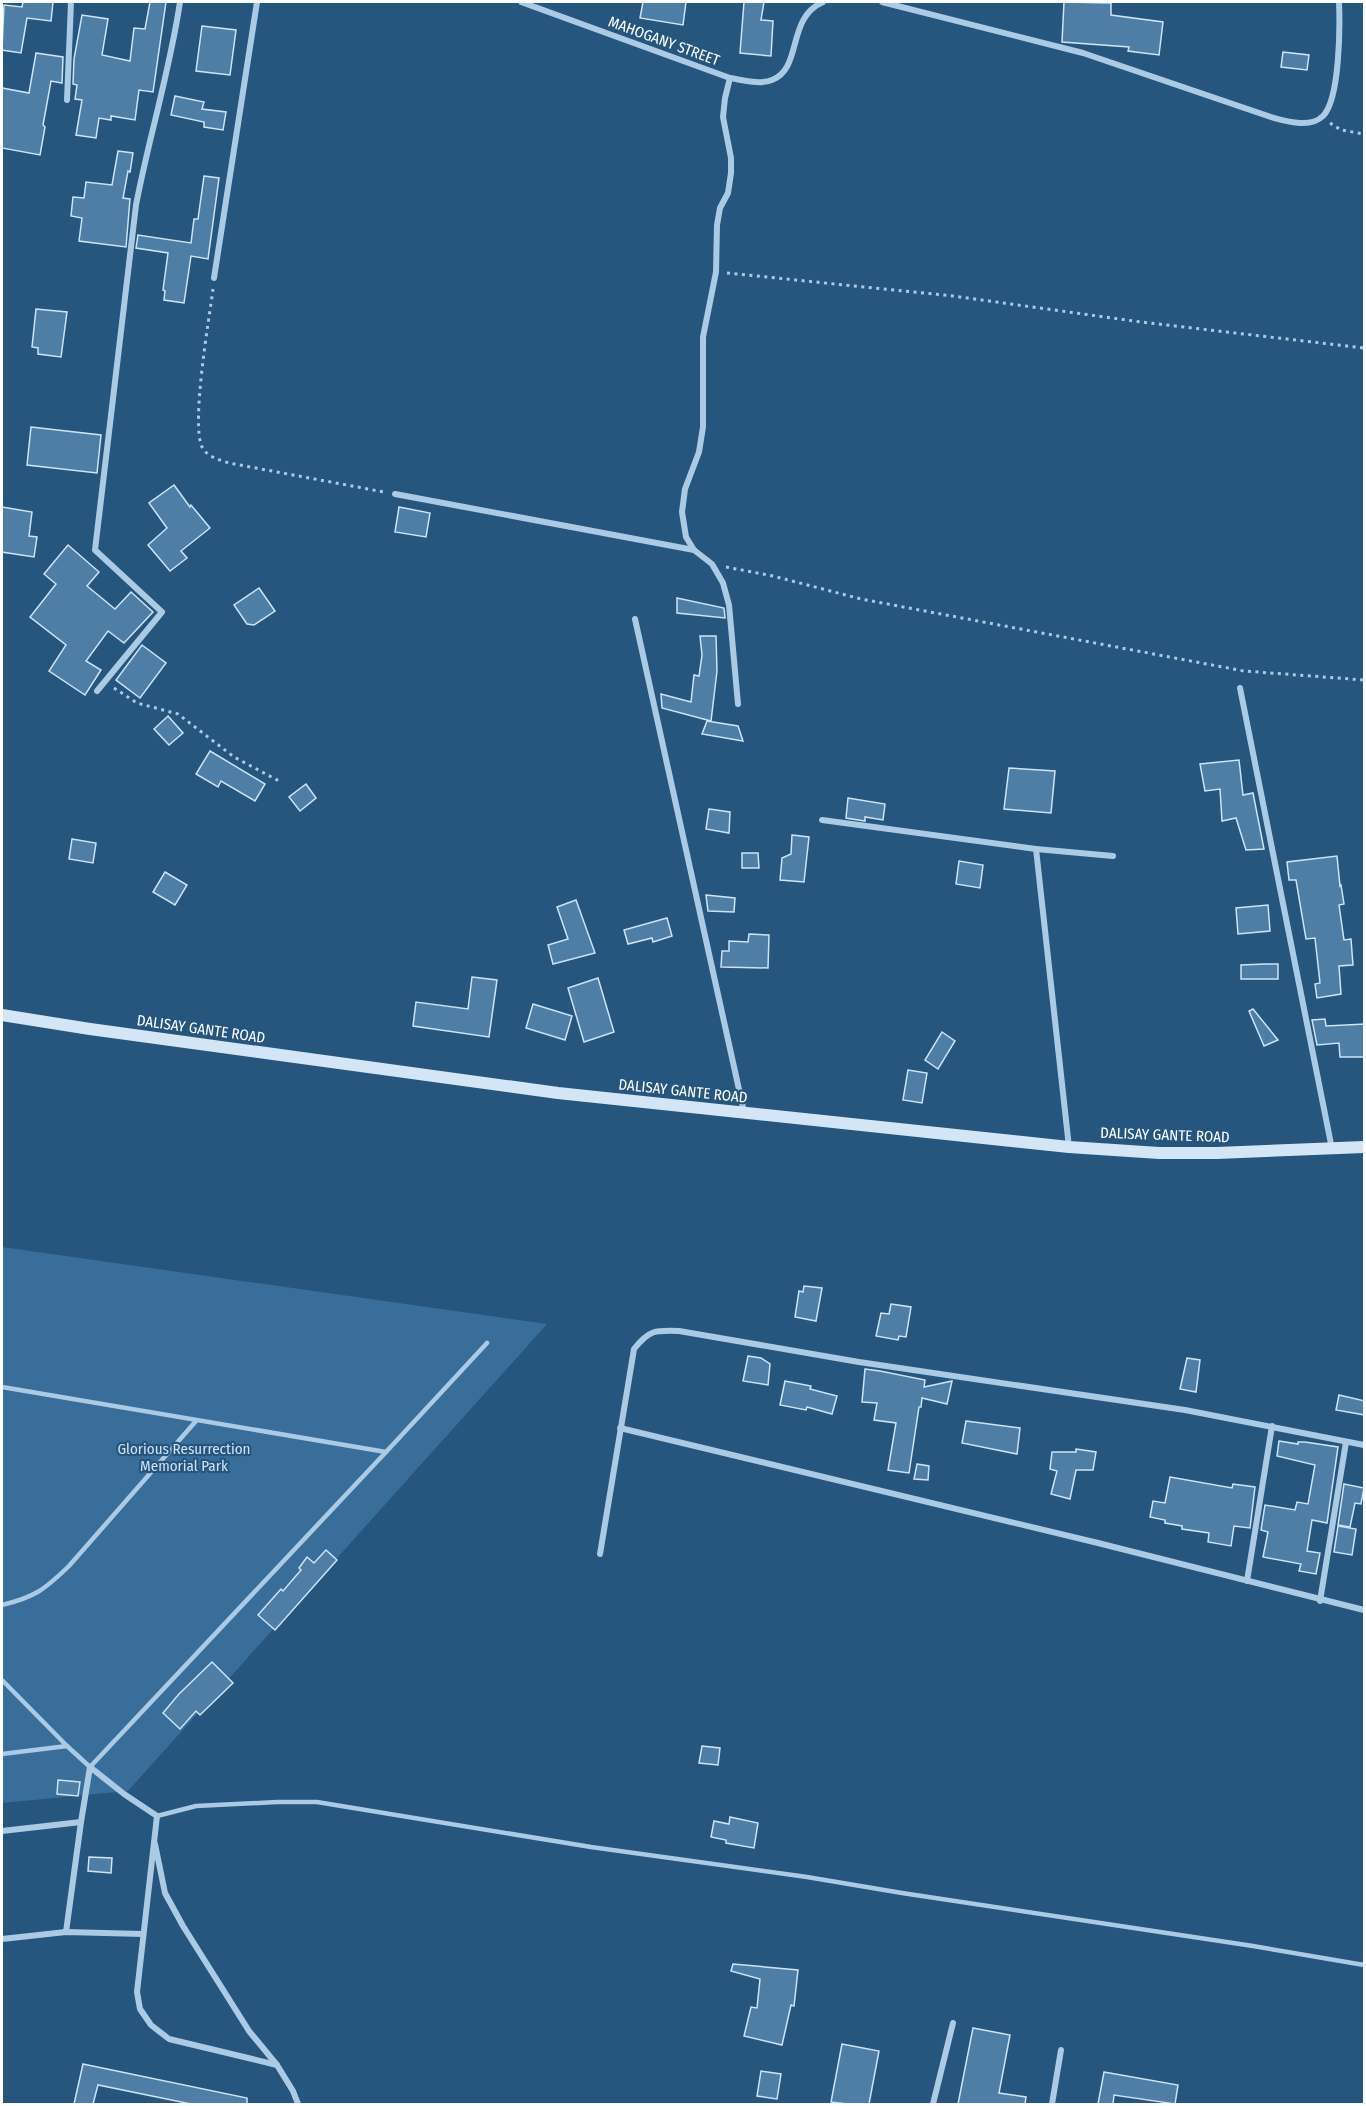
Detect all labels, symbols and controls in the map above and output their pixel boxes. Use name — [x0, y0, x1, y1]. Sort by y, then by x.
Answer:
street label: MAHOGANY STREET — [606, 13, 722, 69]
street label: DALISAY GANTE ROAD — [136, 1011, 266, 1047]
street label: DALISAY GANTE ROAD — [618, 1075, 748, 1107]
street label: DALISAY GANTE ROAD — [1100, 1124, 1230, 1146]
park label: Glorious Resurrection Memorial Park — [117, 1440, 251, 1475]

